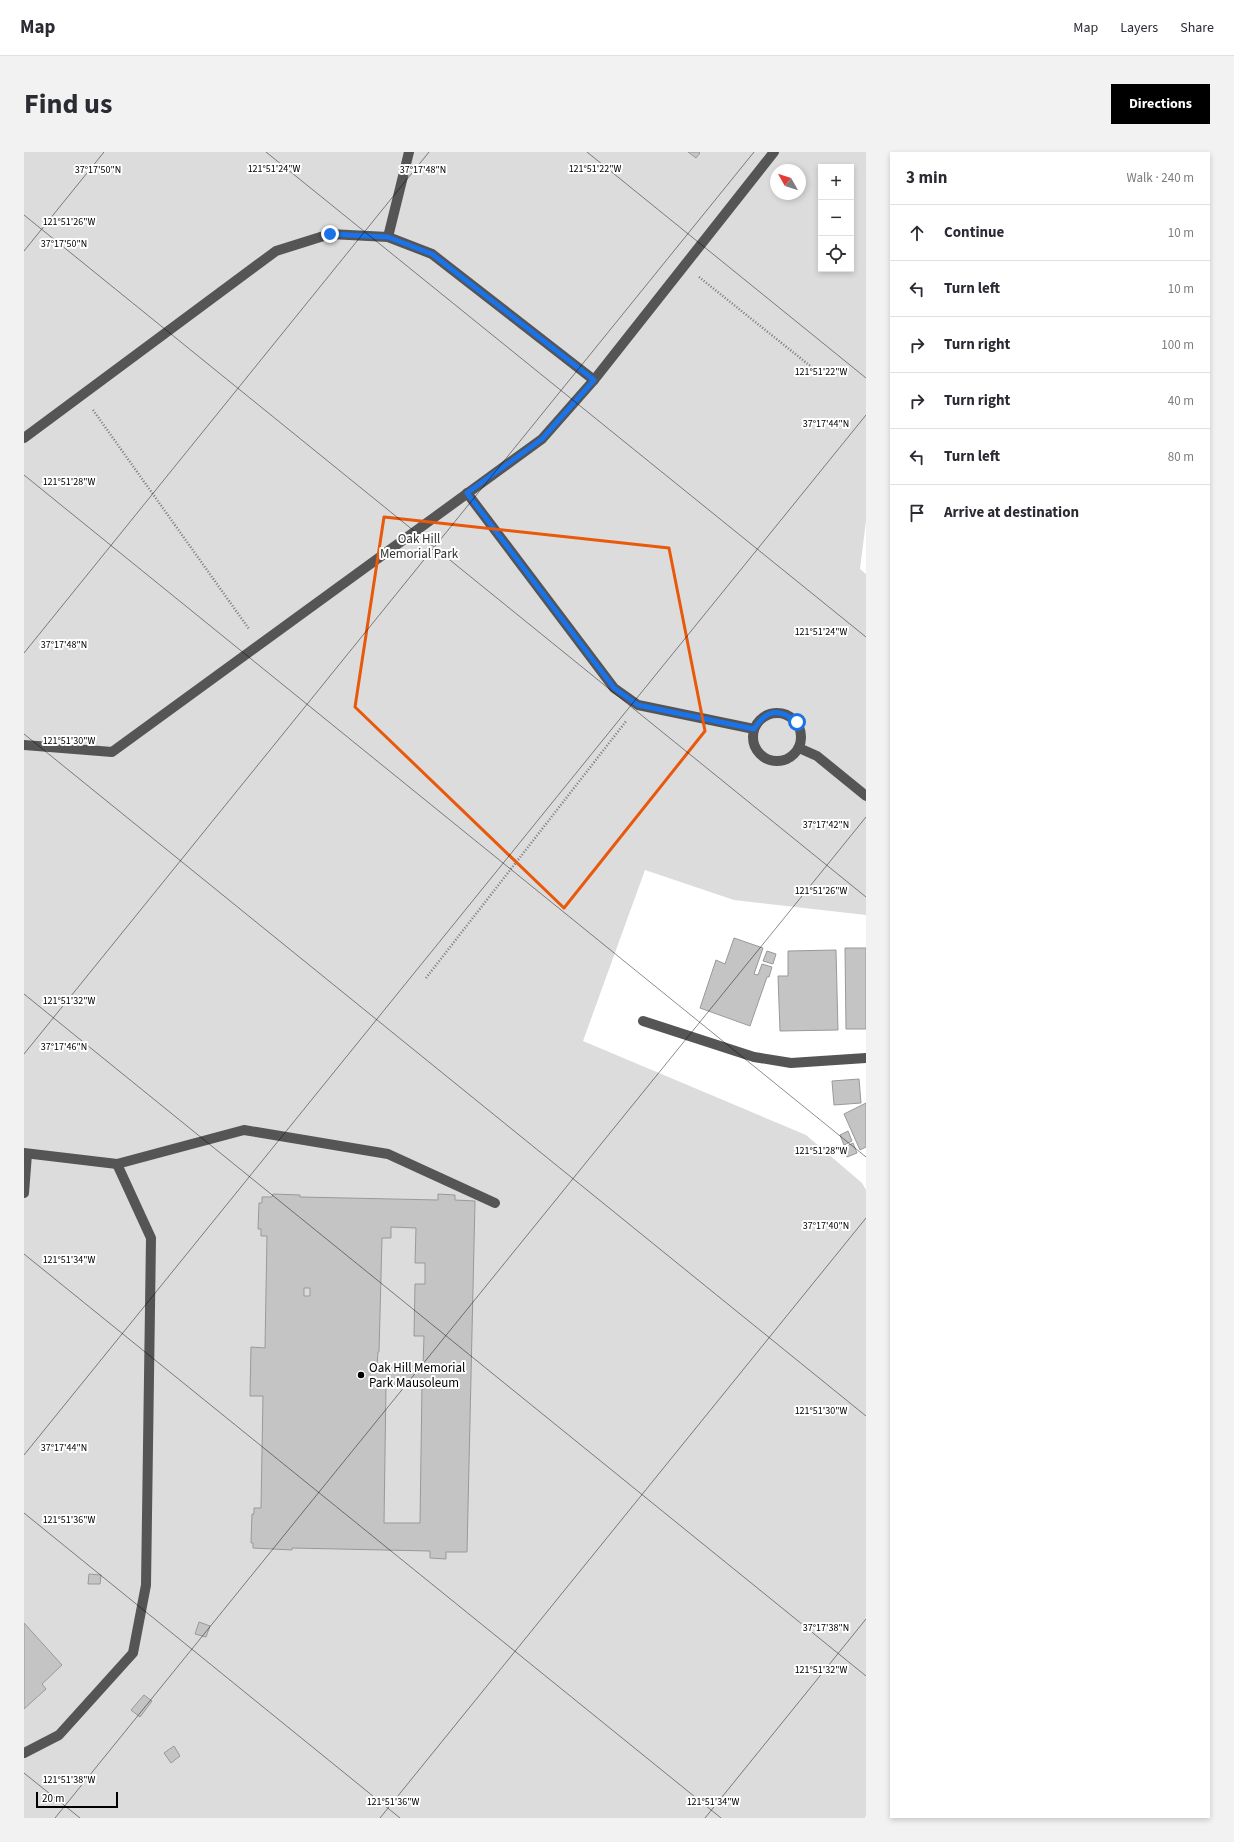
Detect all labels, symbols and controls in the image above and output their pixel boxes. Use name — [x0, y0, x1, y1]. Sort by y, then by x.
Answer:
text: Map — [20, 14, 55, 41]
text: Map — [1073, 18, 1098, 38]
text: Layers — [1120, 18, 1158, 38]
text: Share — [1180, 18, 1214, 38]
text: Find us — [24, 84, 112, 124]
button: Directions — [1111, 84, 1210, 124]
text: 121°51'24"W — [248, 162, 300, 176]
text: 121°51'22"W — [569, 162, 621, 176]
text: 37°17'50"N — [75, 163, 121, 177]
text: 37°17'48"N — [400, 163, 446, 177]
north arrow — [770, 164, 806, 200]
map controls — [818, 164, 854, 272]
button: + — [818, 164, 854, 200]
text: 3 min — [906, 166, 947, 190]
text: Walk · 240 m — [1126, 169, 1194, 187]
button: − — [818, 200, 854, 236]
text: 121°51'26"W — [43, 215, 95, 229]
icon: ahead — [906, 222, 928, 244]
text: Continue — [944, 222, 1004, 243]
text: 10 m — [1168, 224, 1194, 242]
route end — [321, 225, 339, 243]
button: locate — [818, 236, 854, 272]
text: 37°17'50"N — [41, 237, 87, 251]
icon: left — [906, 278, 928, 300]
text: Turn left — [944, 278, 1000, 299]
text: 10 m — [1168, 280, 1194, 298]
icon: right — [906, 334, 928, 356]
text: Turn right — [944, 334, 1010, 355]
text: 100 m — [1161, 336, 1194, 354]
text: 121°51'22"W — [795, 365, 847, 379]
icon: right — [906, 390, 928, 412]
text: Turn right — [944, 390, 1010, 411]
text: 40 m — [1168, 392, 1194, 410]
text: 37°17'44"N — [803, 417, 849, 431]
icon: left — [906, 446, 928, 468]
text: Turn left — [944, 446, 1000, 467]
text: 80 m — [1168, 448, 1194, 466]
text: 121°51'28"W — [43, 475, 95, 489]
icon: arrive — [906, 502, 928, 524]
text: Arrive at destination — [944, 502, 1079, 523]
park label: Oak Hill Memorial Park — [380, 530, 459, 563]
text: 121°51'24"W — [795, 625, 847, 639]
text: 37°17'48"N — [41, 638, 87, 652]
route start — [788, 713, 806, 731]
text: 121°51'30"W — [43, 734, 95, 748]
text: 37°17'42"N — [803, 818, 849, 832]
text: 121°51'26"W — [795, 884, 847, 898]
text: 121°51'32"W — [43, 994, 95, 1008]
text: 37°17'46"N — [41, 1040, 87, 1054]
text: 121°51'28"W — [795, 1144, 847, 1158]
text: 37°17'40"N — [803, 1219, 849, 1233]
text: 121°51'34"W — [43, 1253, 95, 1267]
place label: Oak Hill Memorial Park Mausoleum — [369, 1359, 465, 1392]
marker: Oak Hill Memorial Park Mausoleum — [356, 1370, 366, 1380]
text: 121°51'30"W — [795, 1404, 847, 1418]
text: 37°17'44"N — [41, 1441, 87, 1455]
text: 121°51'36"W — [43, 1513, 95, 1527]
text: 37°17'38"N — [803, 1621, 849, 1635]
text: 121°51'32"W — [795, 1663, 847, 1677]
text: 121°51'38"W — [43, 1773, 95, 1787]
scale bar — [36, 1790, 118, 1809]
text: 20 m — [42, 1791, 64, 1806]
text: 121°51'36"W — [367, 1795, 419, 1809]
text: 121°51'34"W — [687, 1795, 739, 1809]

